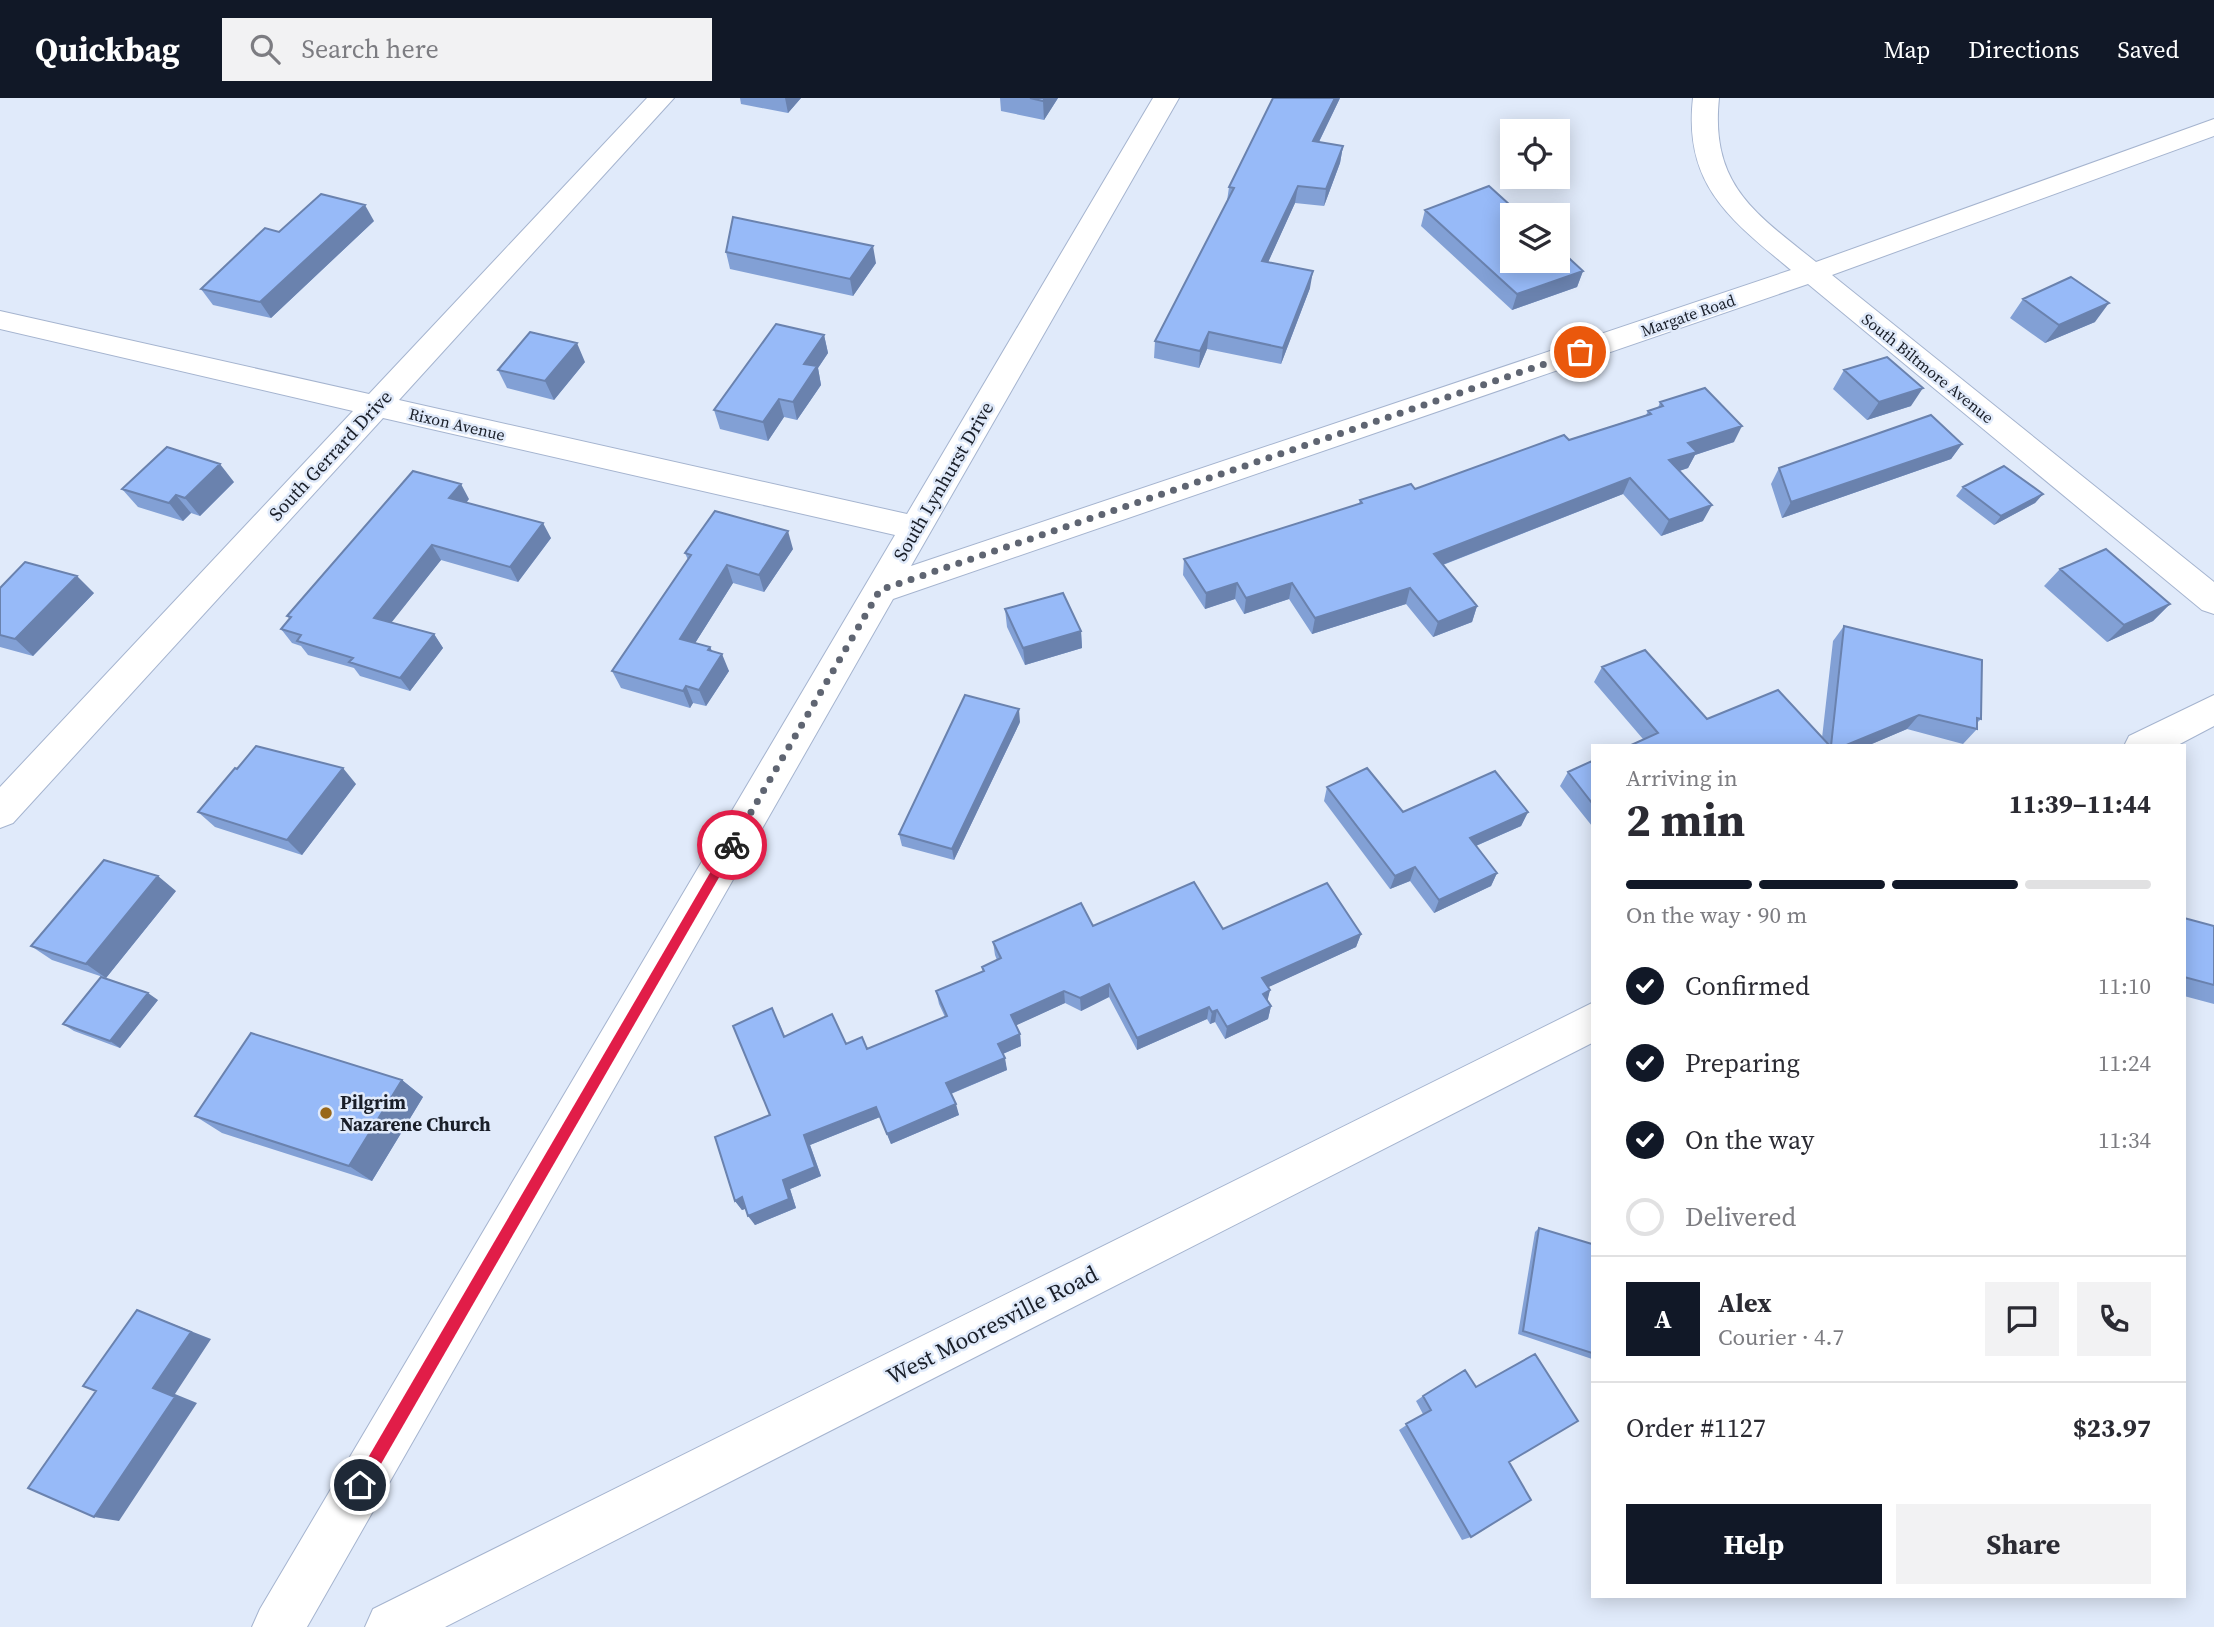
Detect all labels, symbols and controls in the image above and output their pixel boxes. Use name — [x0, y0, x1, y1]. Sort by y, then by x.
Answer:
search box — [222, 18, 712, 81]
text: Quickbag — [35, 27, 180, 72]
icon: search — [246, 30, 284, 68]
text: Search here — [302, 31, 439, 67]
text: Map — [1883, 33, 1930, 66]
text: Directions — [1968, 33, 2079, 66]
text: Saved — [2117, 33, 2179, 66]
map controls — [1500, 119, 1570, 273]
button: locate — [1500, 119, 1570, 189]
button: layers — [1500, 203, 1570, 273]
street label: Margate Road — [1638, 289, 1738, 341]
street label: South Biltmore Avenue — [1857, 308, 1999, 428]
pin — [1550, 322, 1610, 382]
icon: bag — [1561, 333, 1599, 371]
street label: South Gerrard Drive — [263, 384, 397, 526]
street label: South Lynhurst Drive — [887, 397, 999, 565]
street label: Rixon Avenue — [407, 402, 507, 446]
text: Arriving in — [1626, 762, 1738, 794]
text: 11:39–11:44 — [2009, 786, 2151, 822]
text: 2 min — [1626, 788, 1745, 851]
courier — [697, 810, 767, 880]
icon: bike — [713, 826, 751, 864]
text: On the way · 90 m — [1626, 899, 1807, 931]
icon: check — [1626, 967, 1664, 1005]
text: Confirmed — [1685, 968, 1810, 1004]
text: 11:10 — [2098, 970, 2151, 1002]
icon: check — [1626, 1044, 1664, 1082]
text: Preparing — [1685, 1045, 1800, 1081]
text: 11:24 — [2098, 1047, 2151, 1079]
place label: Pilgrim Nazarene Church — [340, 1089, 491, 1137]
marker: Pilgrim Nazarene Church — [318, 1105, 334, 1121]
icon: check — [1626, 1121, 1664, 1159]
text: On the way — [1685, 1122, 1814, 1158]
text: 11:34 — [2098, 1124, 2151, 1156]
text: Delivered — [1685, 1199, 1796, 1235]
street label: West Mooresville Road — [881, 1258, 1103, 1392]
button: chat — [1985, 1282, 2059, 1356]
button: phone — [2077, 1282, 2151, 1356]
text: Alex — [1718, 1285, 1772, 1321]
text: A — [1654, 1301, 1672, 1337]
text: Courier · 4.7 — [1718, 1321, 1844, 1353]
text: Order #1127 — [1626, 1410, 1766, 1446]
text: $23.97 — [2073, 1410, 2151, 1446]
pin — [330, 1455, 390, 1515]
icon: home — [341, 1466, 379, 1504]
button: Help — [1626, 1504, 1882, 1584]
button: Share — [1896, 1504, 2151, 1584]

